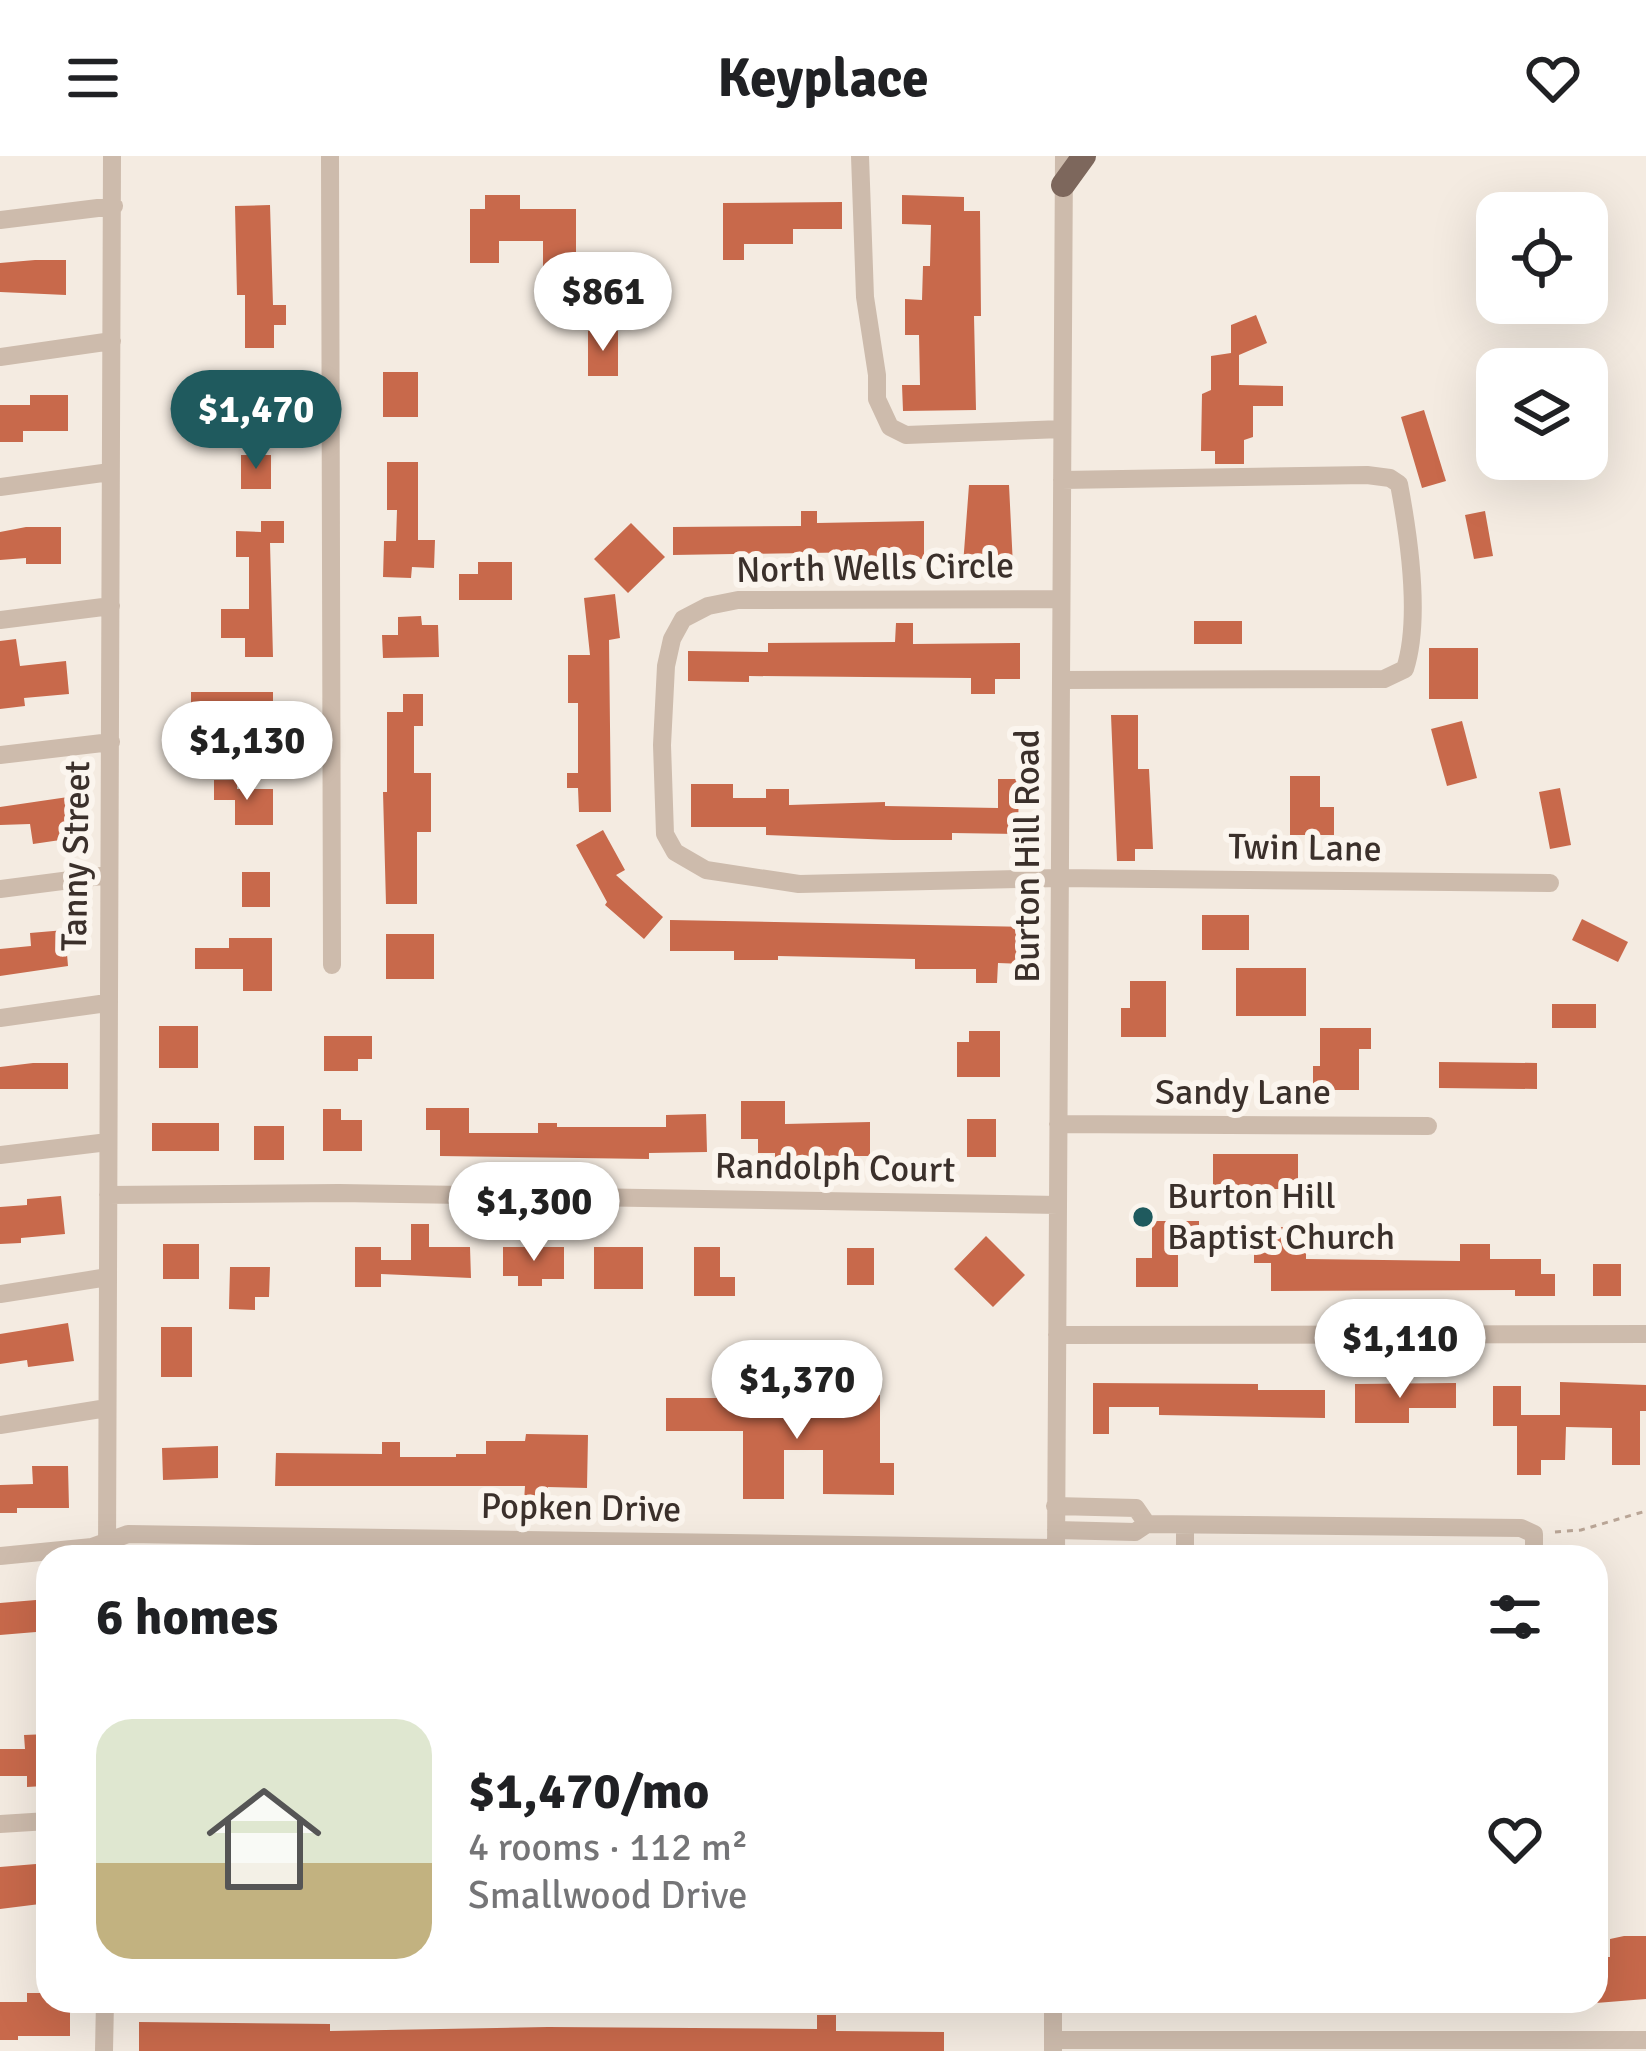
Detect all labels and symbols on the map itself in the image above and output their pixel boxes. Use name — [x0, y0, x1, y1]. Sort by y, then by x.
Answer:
pin: $861 — [532, 252, 674, 354]
pin: $1,470 — [158, 370, 354, 472]
street label: North Wells Circle — [736, 543, 1014, 593]
pin: $1,130 — [149, 701, 345, 803]
street label: Burton Hill Road — [1005, 729, 1050, 983]
street label: Tanny Street — [52, 760, 100, 952]
street label: Twin Lane — [1228, 824, 1382, 872]
street label: Sandy Lane — [1155, 1070, 1331, 1115]
street label: Randolph Court — [714, 1143, 956, 1193]
pin: $1,300 — [436, 1162, 632, 1264]
place label: Burton Hill Baptist Church — [1167, 1174, 1395, 1260]
marker: Burton Hill Baptist Church — [1130, 1204, 1156, 1230]
pin: $1,110 — [1302, 1299, 1498, 1401]
pin: $1,370 — [699, 1340, 895, 1442]
street label: Popken Drive — [480, 1484, 682, 1532]

